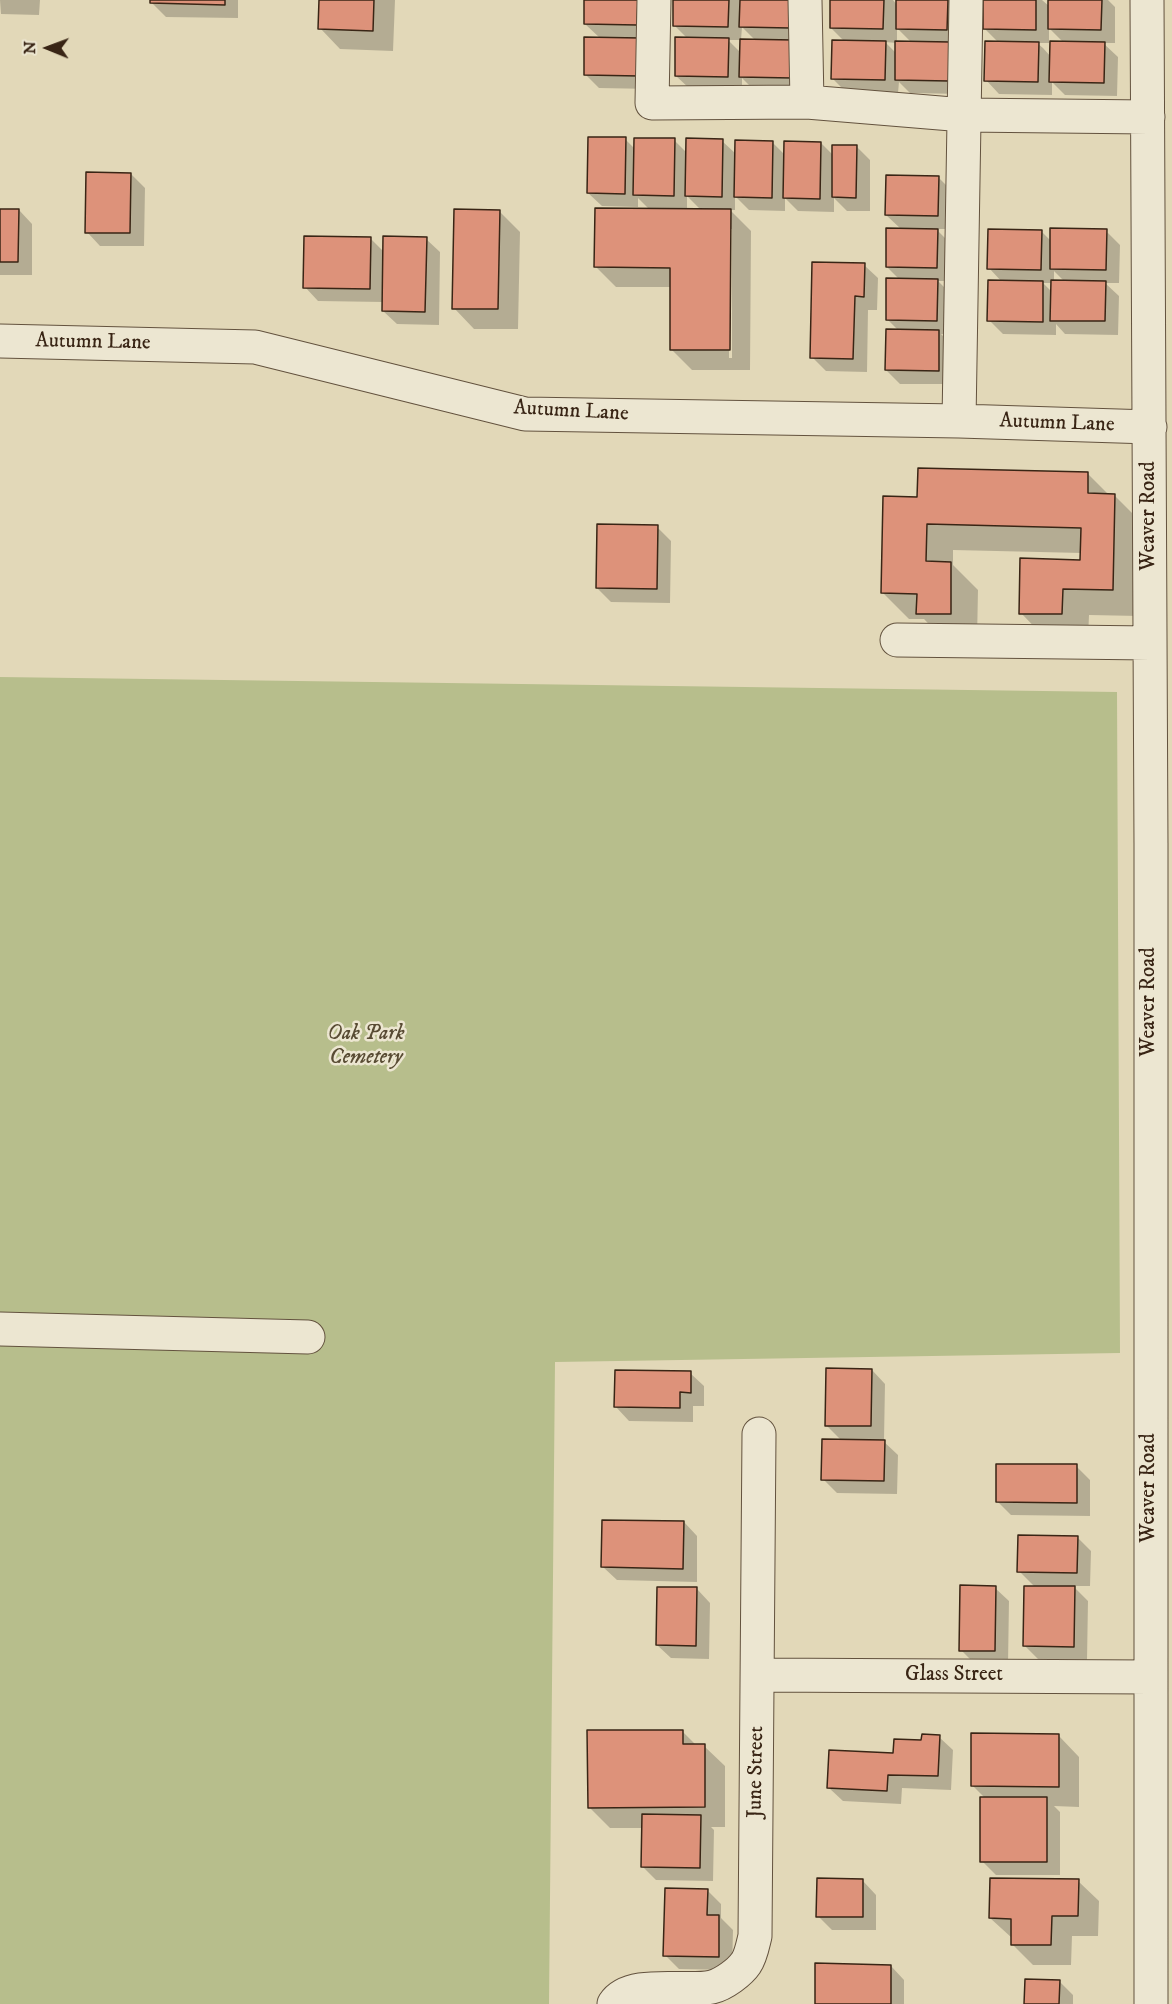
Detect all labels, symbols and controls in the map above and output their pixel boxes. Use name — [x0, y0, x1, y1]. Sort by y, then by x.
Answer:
north arrow — [18, 18, 78, 78]
text: N — [20, 41, 40, 54]
street label: Autumn Lane — [35, 329, 151, 357]
street label: Autumn Lane — [513, 396, 629, 428]
street label: Autumn Lane — [999, 409, 1115, 439]
street label: Weaver Road — [1137, 461, 1163, 571]
street label: Weaver Road — [1137, 947, 1163, 1057]
park label: Oak Park Cemetery — [328, 1022, 404, 1072]
street label: Weaver Road — [1137, 1433, 1163, 1543]
street label: Glass Street — [905, 1663, 1003, 1689]
street label: June Street — [744, 1726, 770, 1818]

